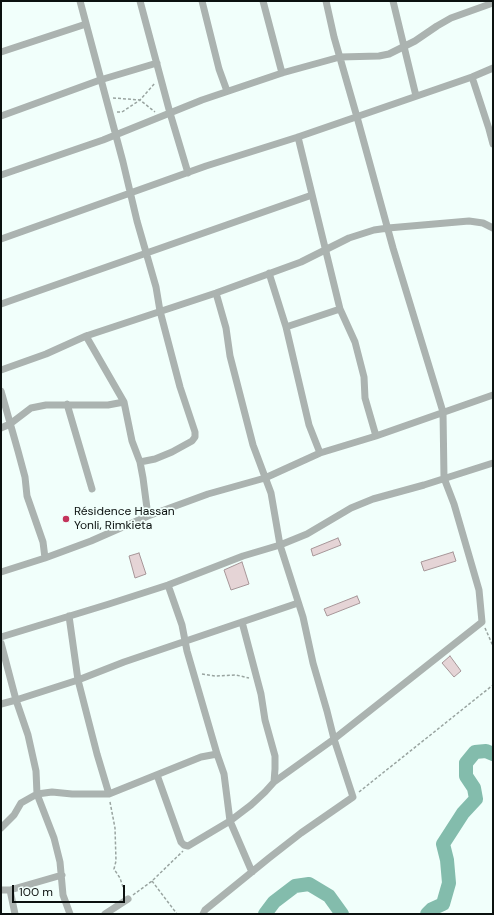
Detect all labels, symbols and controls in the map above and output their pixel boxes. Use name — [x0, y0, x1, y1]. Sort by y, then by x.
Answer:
place label: Résidence Hassan Yonli, Rimkieta — [74, 505, 175, 533]
marker: Résidence Hassan Yonli, Rimkieta — [61, 514, 71, 524]
scale bar — [14, 877, 127, 903]
text: 100 m — [19, 884, 53, 900]

